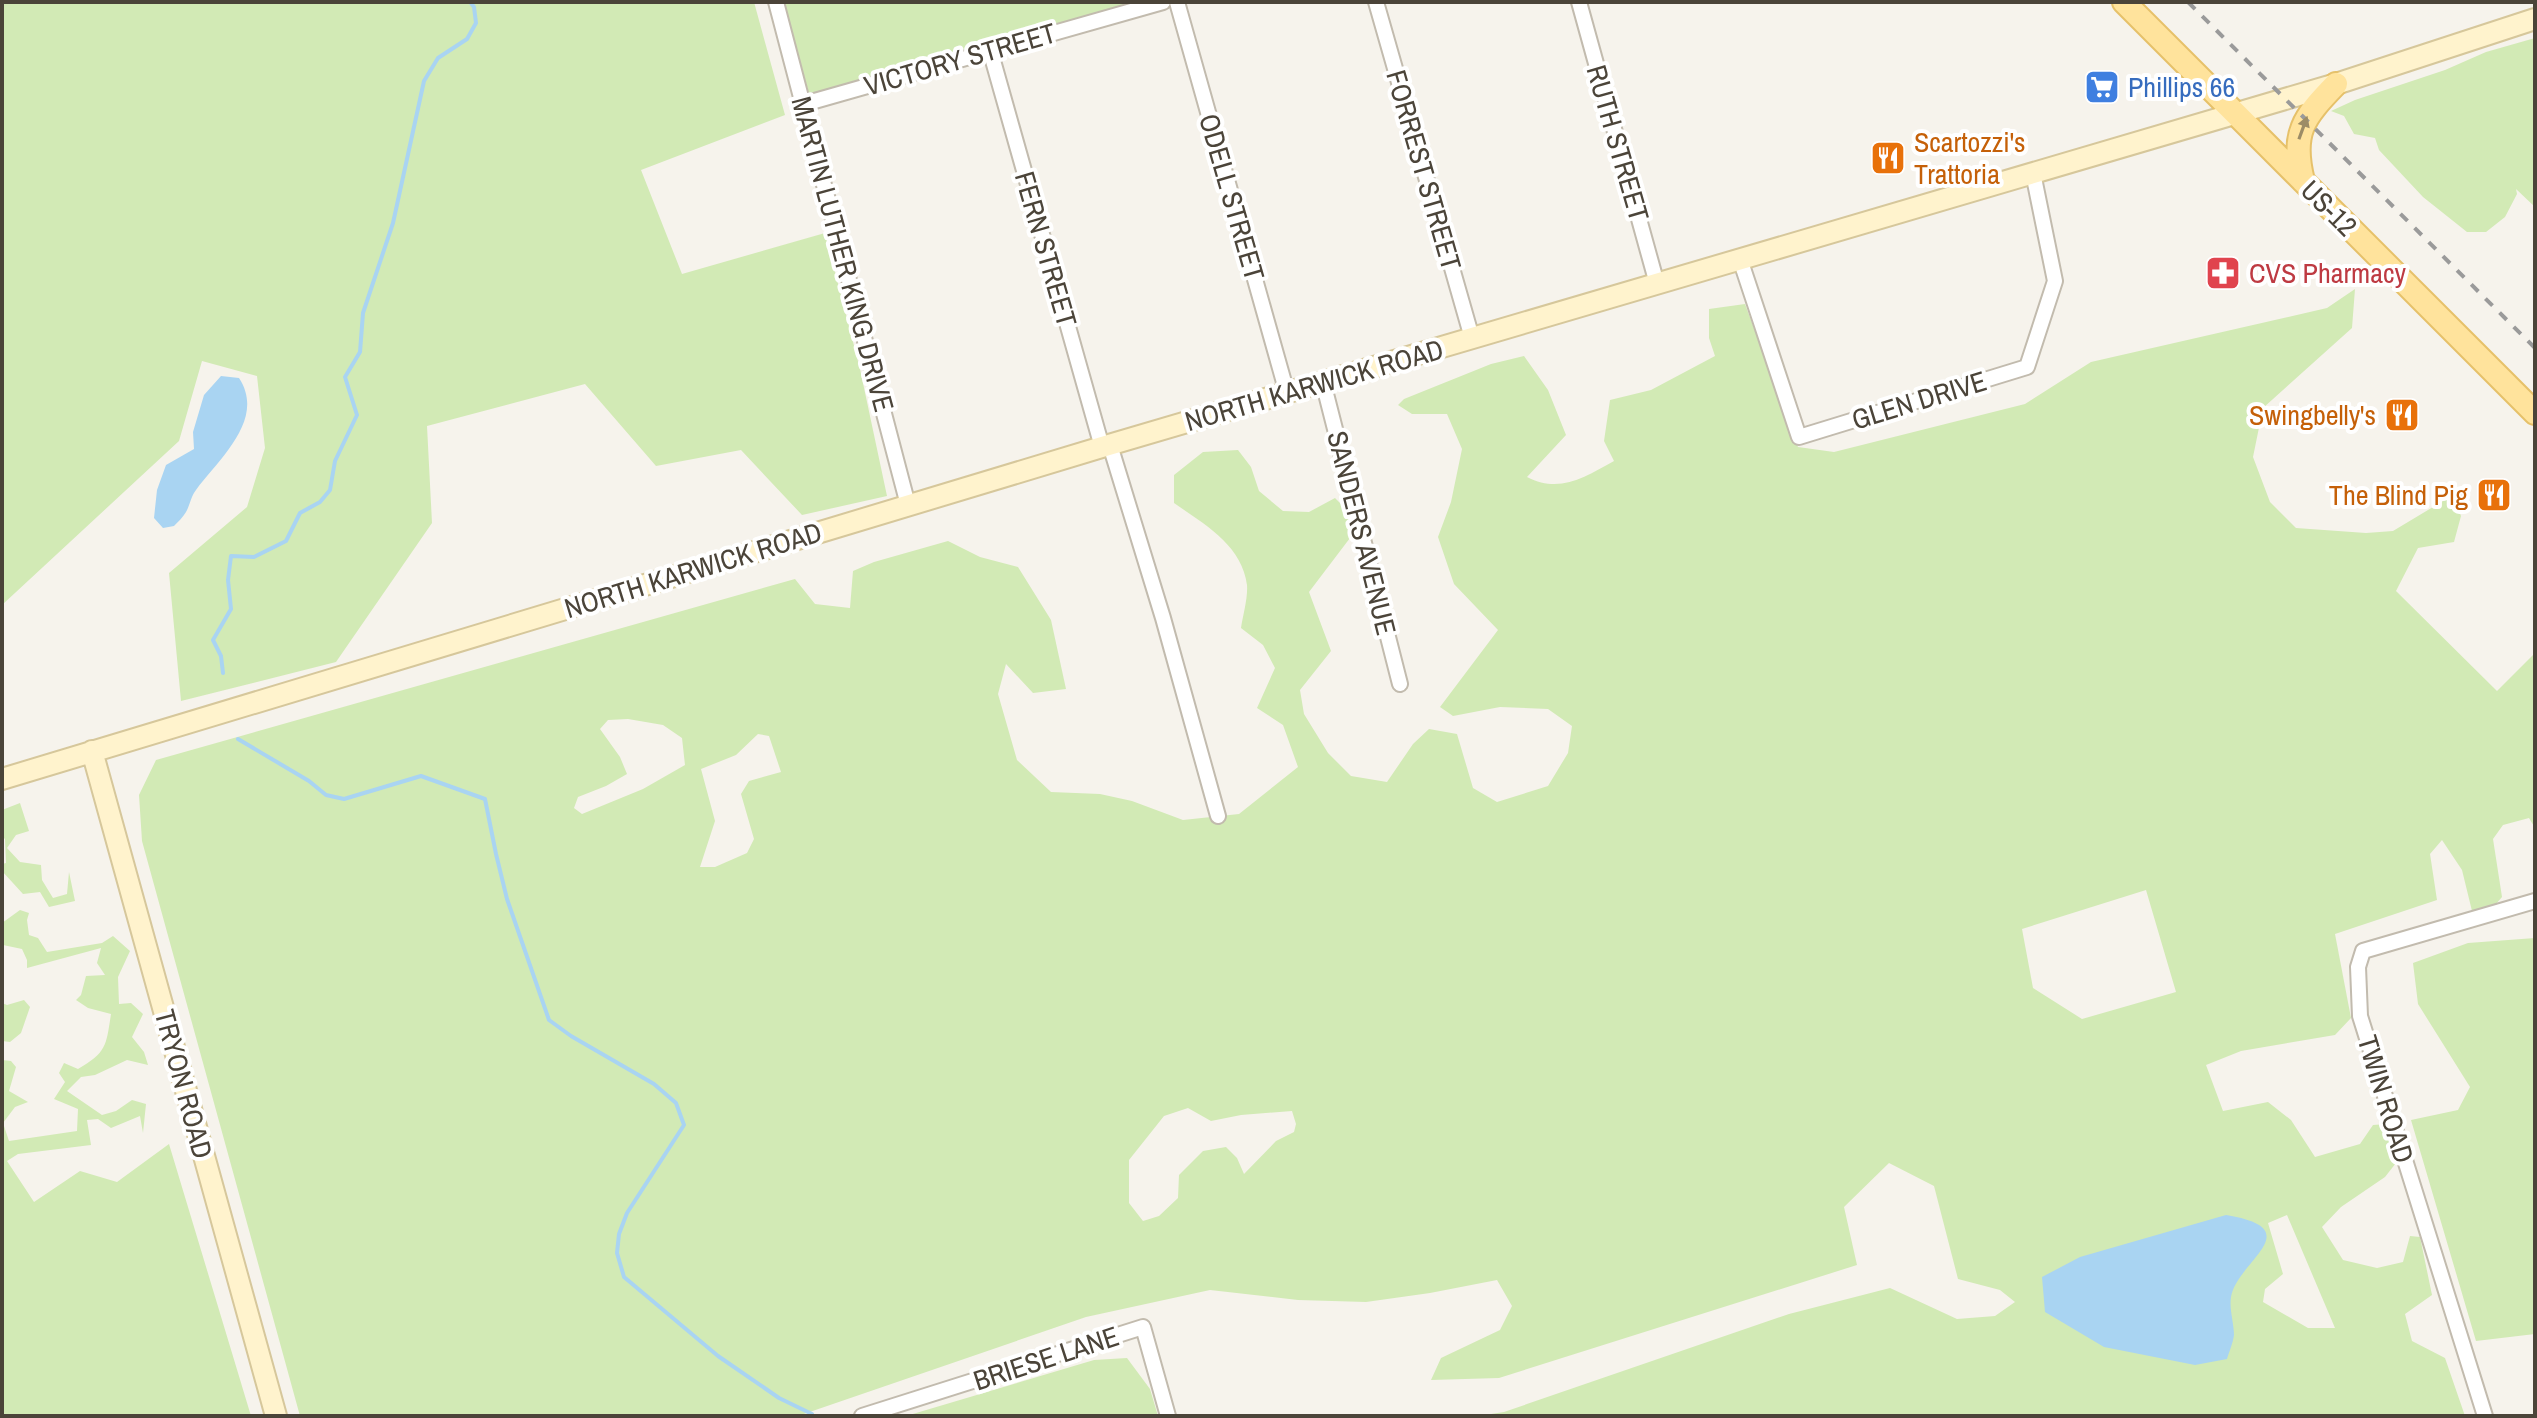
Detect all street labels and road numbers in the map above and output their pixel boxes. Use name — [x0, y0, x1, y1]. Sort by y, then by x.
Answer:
street label: VICTORY STREET — [860, 13, 1060, 105]
street label: RUTH STREET — [1578, 61, 1658, 225]
street label: FORREST STREET — [1377, 66, 1471, 274]
street label: MARTIN LUTHER KING DRIVE — [783, 92, 903, 416]
street label: ODELL STREET — [1190, 109, 1274, 285]
street label: FERN STREET — [1006, 167, 1086, 331]
street label: US-12 — [2293, 172, 2365, 244]
street label: NORTH KARWICK ROAD — [1180, 330, 1448, 440]
street label: GLEN DRIVE — [1847, 361, 1991, 439]
street label: SANDERS AVENUE — [1318, 427, 1406, 639]
street label: NORTH KARWICK ROAD — [560, 513, 826, 627]
street label: TRYON ROAD — [146, 1005, 222, 1163]
street label: TWIN ROAD — [2349, 1031, 2423, 1167]
street label: BRIESE LANE — [969, 1317, 1123, 1399]

